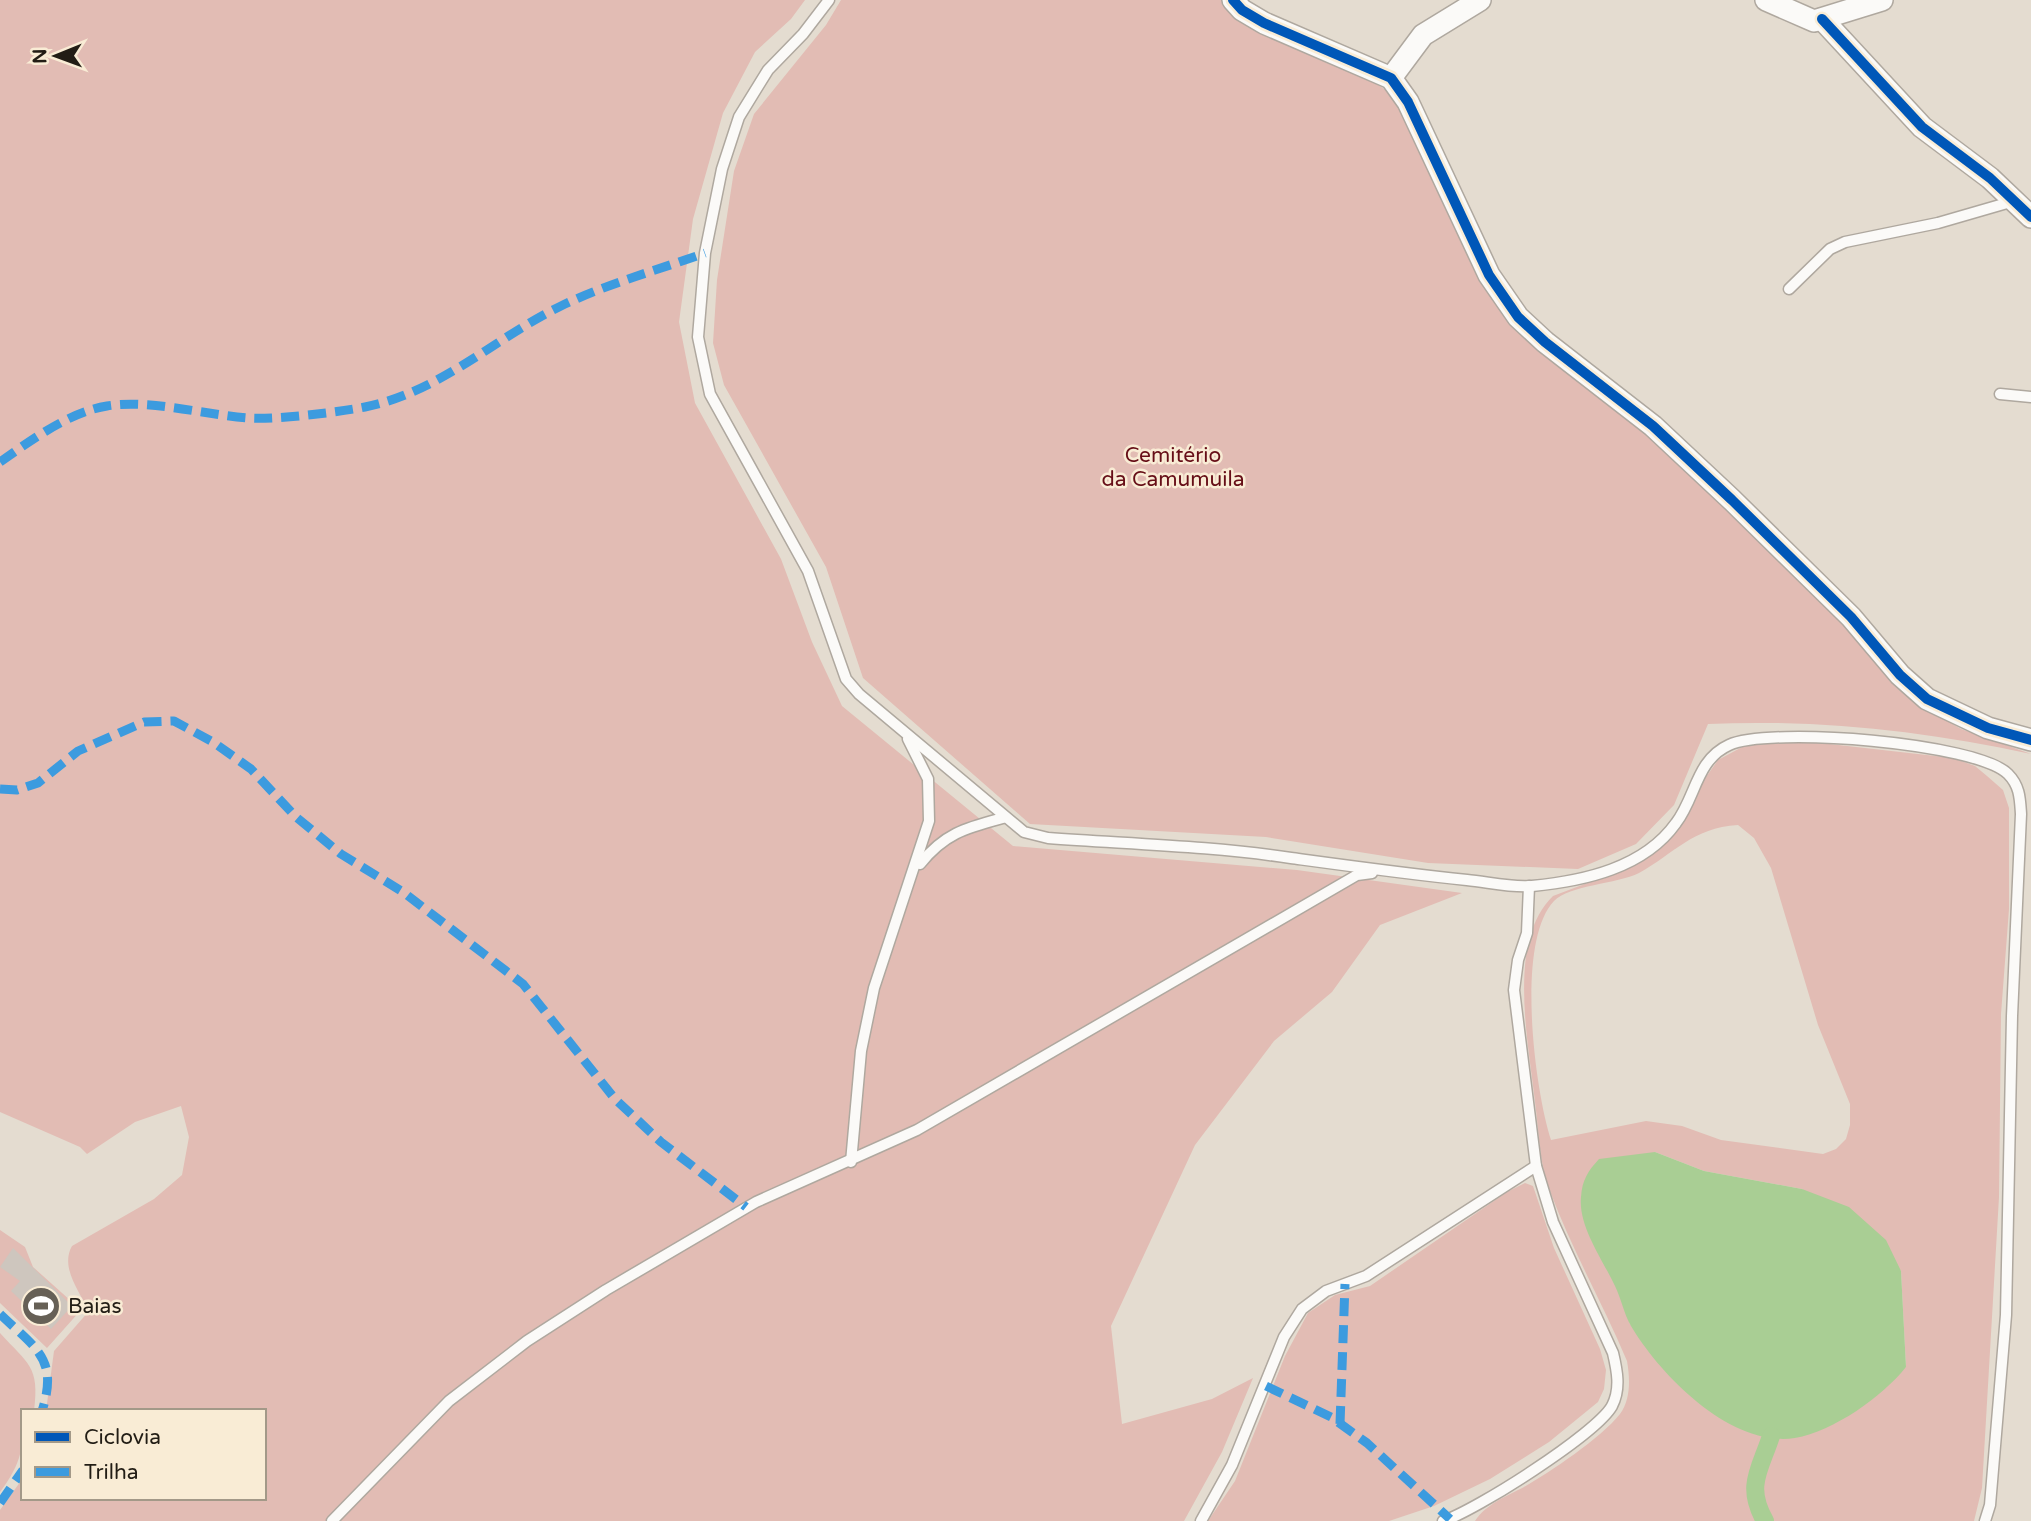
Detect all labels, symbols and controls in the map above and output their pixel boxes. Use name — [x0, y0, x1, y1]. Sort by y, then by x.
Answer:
north arrow — [21, 21, 91, 91]
text: N — [29, 48, 51, 64]
park label: Cemitério da Camumuila — [1101, 443, 1245, 492]
sports icon: Baias — [20, 1285, 62, 1327]
place label: Baias — [68, 1294, 121, 1319]
legend — [21, 1409, 266, 1500]
text: Ciclovia — [84, 1425, 161, 1450]
text: Trilha — [84, 1460, 139, 1485]

